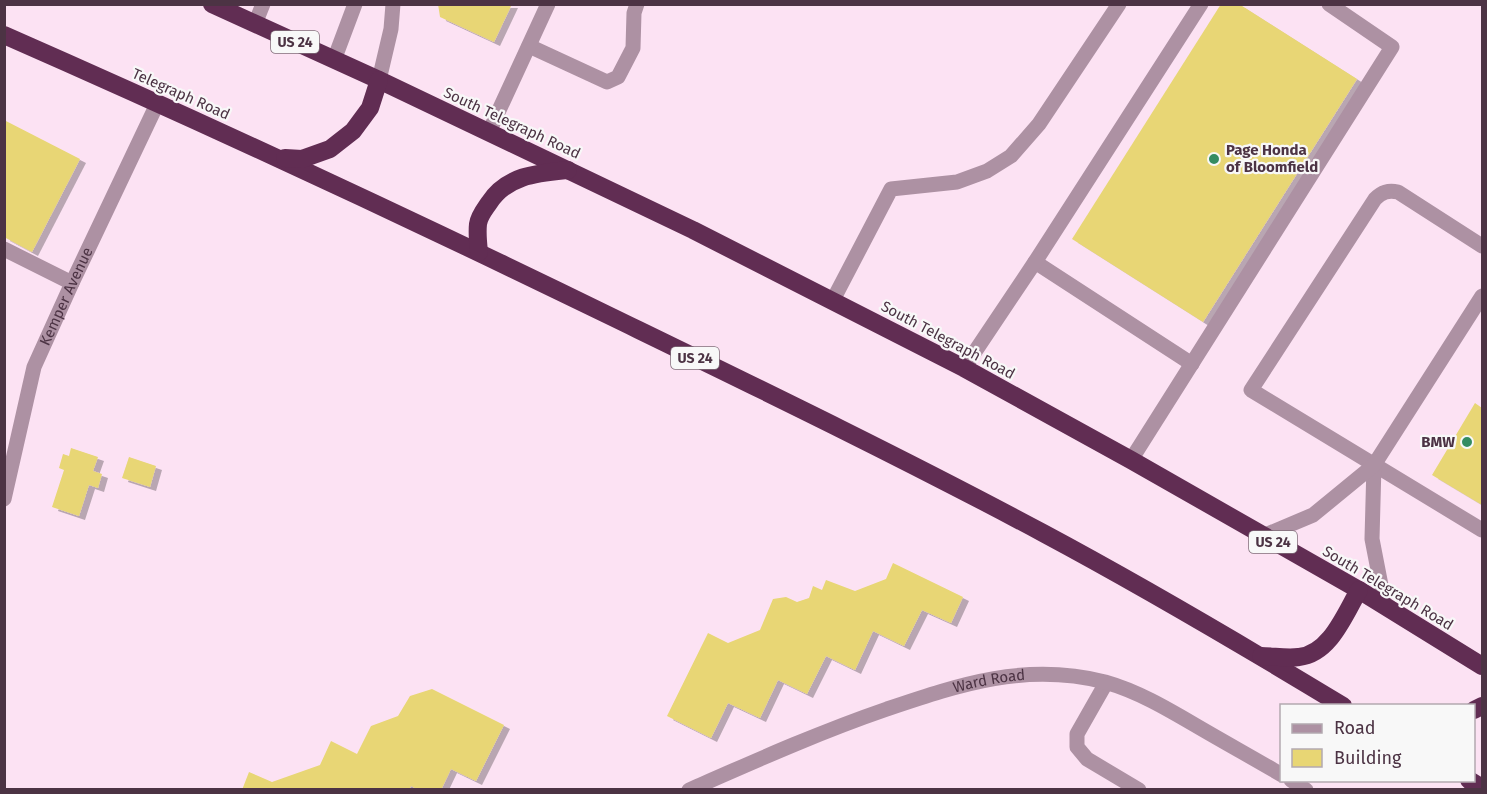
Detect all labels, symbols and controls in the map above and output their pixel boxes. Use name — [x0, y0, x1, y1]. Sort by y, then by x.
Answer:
road number: US 24 — [271, 31, 319, 53]
street label: Telegraph Road — [129, 64, 233, 124]
street label: South Telegraph Road — [441, 83, 583, 163]
place label: Page Honda of Bloomfield — [1226, 141, 1318, 176]
marker: Page Honda of Bloomfield — [1207, 152, 1221, 166]
street label: Kemper Avenue — [36, 244, 97, 348]
street label: South Telegraph Road — [878, 297, 1018, 383]
road number: US 24 — [671, 347, 719, 369]
place label: BMW — [1421, 433, 1455, 451]
marker: BMW — [1460, 435, 1474, 449]
road number: US 24 — [1249, 531, 1297, 553]
street label: South Telegraph Road — [1320, 542, 1456, 634]
street label: Ward Road — [951, 666, 1026, 697]
legend — [1280, 704, 1475, 782]
text: Road — [1334, 717, 1376, 739]
text: Building — [1334, 747, 1402, 769]

